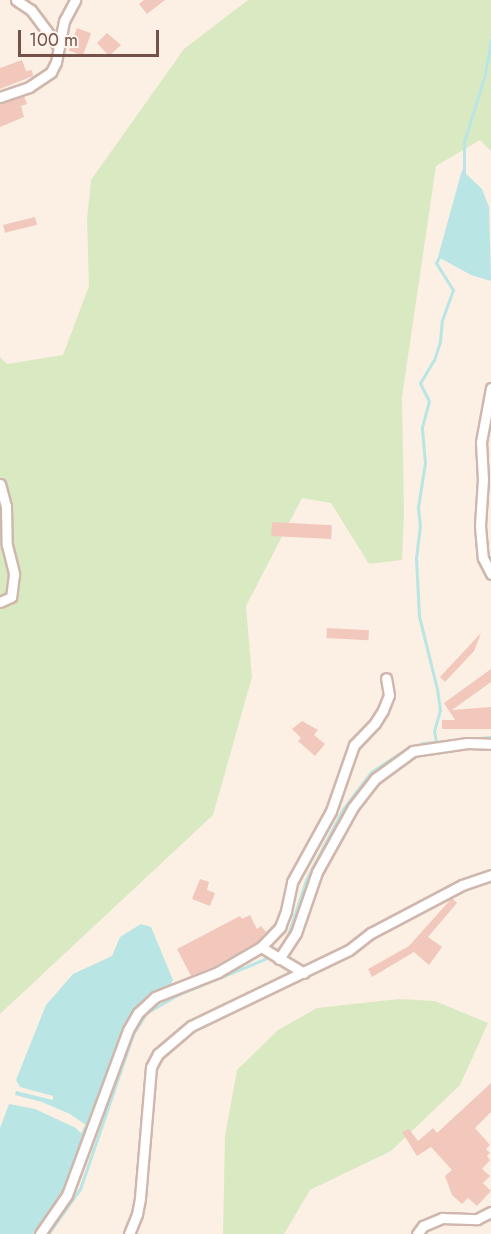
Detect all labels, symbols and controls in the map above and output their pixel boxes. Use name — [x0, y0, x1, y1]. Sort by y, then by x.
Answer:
scale bar — [21, 18, 162, 56]
text: 100 m — [29, 27, 78, 53]

